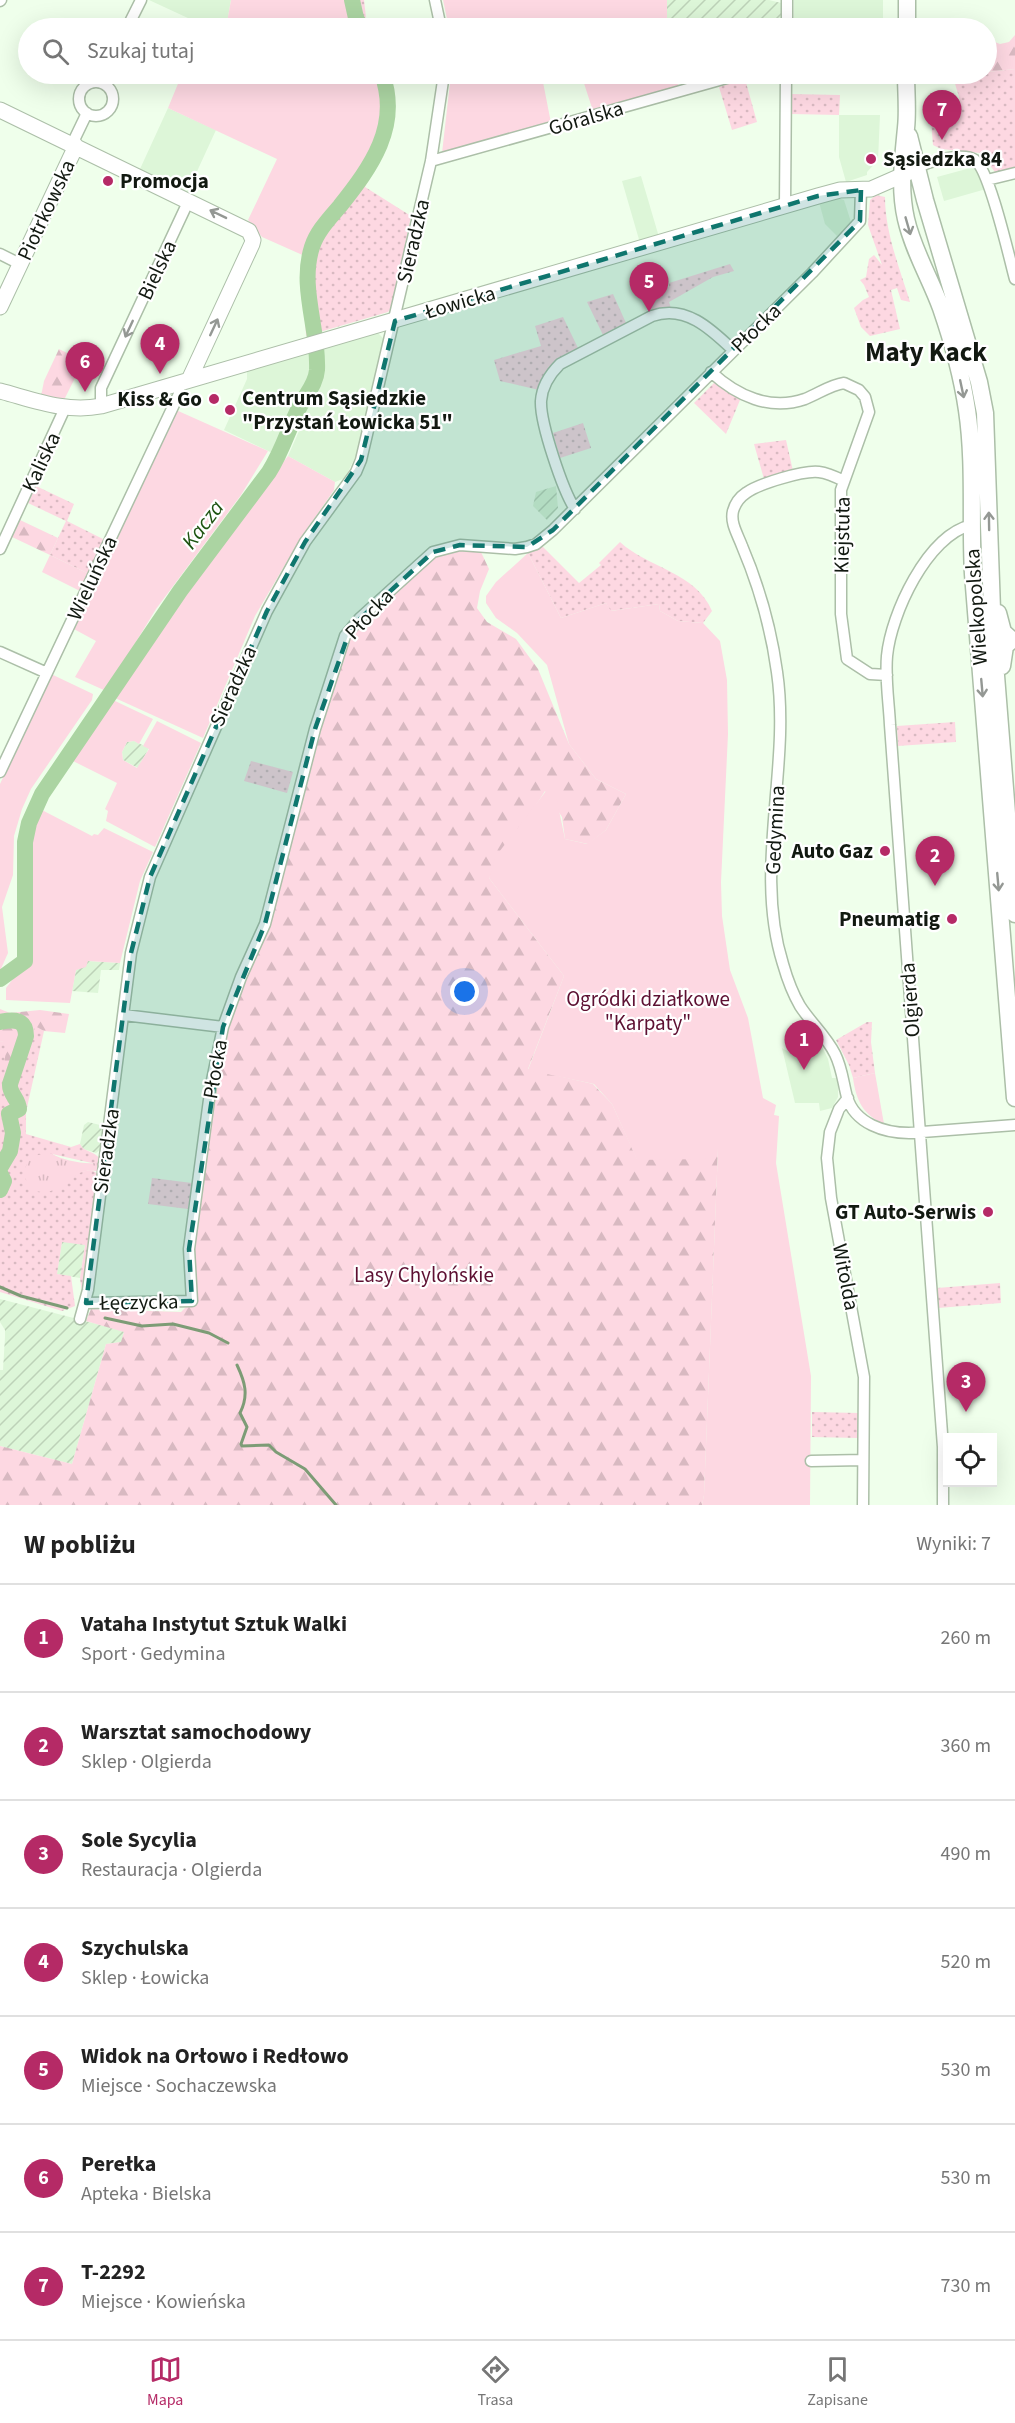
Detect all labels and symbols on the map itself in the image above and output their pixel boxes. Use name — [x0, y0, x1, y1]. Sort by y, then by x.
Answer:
pin: 7 — [922, 90, 962, 140]
street label: Góralska — [545, 93, 627, 143]
place label: Sąsiedzka 84 — [883, 144, 1002, 174]
marker: Sąsiedzka 84 — [864, 152, 878, 166]
street label: Piotrkowska — [9, 155, 83, 265]
place label: Promocja — [120, 166, 209, 196]
marker: Promocja — [101, 174, 115, 188]
street label: Sieradzka — [389, 196, 437, 286]
one-way arrow — [209, 207, 227, 219]
one-way arrow — [903, 216, 914, 235]
street label: Bielska — [130, 235, 184, 305]
pin: 5 — [630, 262, 668, 312]
street label: Łowicka — [420, 278, 499, 327]
street label: Płocka — [724, 296, 788, 360]
one-way arrow — [208, 319, 220, 337]
one-way arrow — [122, 320, 134, 338]
pin: 4 — [140, 324, 180, 374]
district label: Mały Kack — [865, 333, 987, 372]
pin: 6 — [66, 342, 104, 392]
one-way arrow — [957, 379, 969, 398]
place label: Centrum Sąsiedzkie "Przystań Łowicka 51" — [242, 383, 453, 437]
place label: Kiss & Go — [117, 384, 202, 414]
marker: Kiss & Go — [207, 392, 221, 406]
marker: Centrum Sąsiedzkie "Przystań Łowicka 51" — [223, 403, 237, 417]
street label: Kaliska — [14, 427, 68, 497]
water label: Kacza — [174, 493, 232, 556]
street label: Kiejstuta — [826, 496, 858, 574]
one-way arrow — [983, 511, 995, 531]
street label: Wieluńska — [59, 531, 125, 625]
street label: Wielkopolska — [957, 548, 995, 666]
street label: Płocka — [338, 582, 400, 646]
street label: Sieradzka — [202, 641, 264, 731]
one-way arrow — [977, 677, 988, 697]
street label: Gedymina — [758, 785, 792, 875]
place label: Auto Gaz — [790, 836, 873, 866]
pin: 2 — [916, 836, 954, 886]
marker: Auto Gaz — [878, 844, 892, 858]
one-way arrow — [993, 872, 1004, 892]
place label: Pneumatig — [839, 904, 940, 934]
marker: Pneumatig — [945, 912, 959, 926]
street label: Olgierda — [892, 962, 928, 1038]
your location — [450, 977, 479, 1006]
park label: Ogródki działkowe "Karpaty" — [566, 984, 730, 1038]
pin: 1 — [784, 1020, 824, 1070]
street label: Płocka — [195, 1037, 235, 1101]
street label: Sieradzka — [85, 1107, 127, 1195]
place label: GT Auto-Serwis — [835, 1197, 976, 1227]
marker: GT Auto-Serwis — [981, 1205, 995, 1219]
street label: Witolda — [825, 1241, 867, 1313]
park label: Lasy Chylońskie — [354, 1260, 494, 1290]
street label: Łęczycka — [98, 1286, 179, 1318]
pin: 3 — [946, 1362, 986, 1412]

